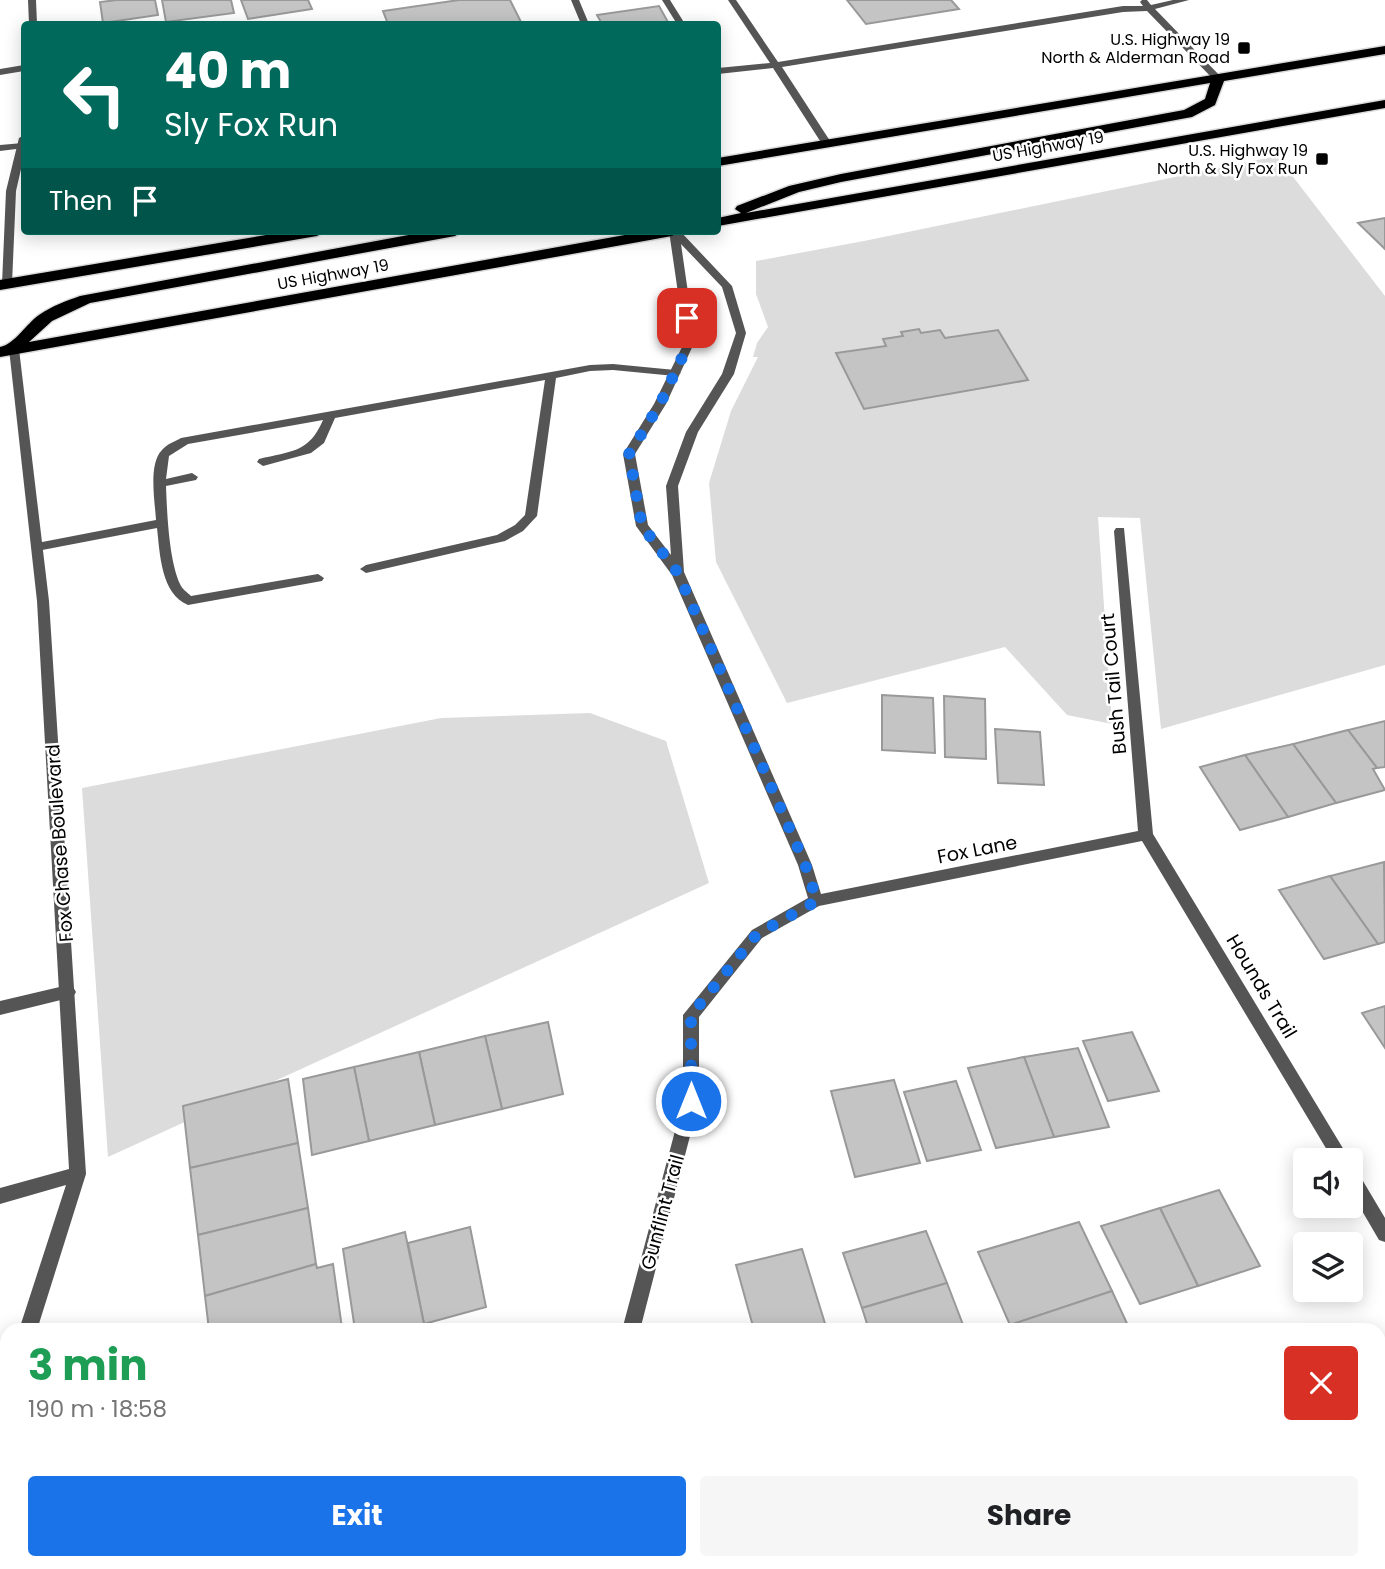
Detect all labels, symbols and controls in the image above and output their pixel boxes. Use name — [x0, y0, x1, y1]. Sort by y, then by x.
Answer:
place label: U.S. Highway 19 North & Alderman Road — [1041, 28, 1230, 69]
text: 40 m — [164, 37, 291, 105]
marker: U.S. Highway 19 North & Alderman Road — [1236, 40, 1252, 56]
icon: left — [49, 49, 140, 140]
text: Sly Fox Run — [164, 102, 338, 147]
street label: US Highway 19 — [990, 125, 1106, 168]
place label: U.S. Highway 19 North & Sly Fox Run — [1157, 139, 1308, 180]
marker: U.S. Highway 19 North & Sly Fox Run — [1314, 151, 1330, 167]
icon: arrive — [126, 182, 164, 220]
text: Then — [49, 183, 112, 219]
street label: US Highway 19 — [275, 253, 391, 296]
pin — [657, 288, 717, 348]
icon: arrive — [668, 299, 706, 337]
street label: Bush Tail Court — [1094, 612, 1133, 756]
street label: Fox Chase Boulevard — [39, 743, 80, 943]
street label: Fox Lane — [935, 829, 1019, 870]
street label: Hounds Trail — [1220, 929, 1303, 1043]
position arrow — [654, 1064, 728, 1138]
map controls — [1293, 1148, 1363, 1302]
button: sound — [1293, 1148, 1363, 1218]
street label: Gunflint Trail — [634, 1151, 691, 1273]
button: layers — [1293, 1232, 1363, 1302]
text: 3 min — [28, 1336, 148, 1395]
button: close — [1284, 1346, 1358, 1420]
text: 190 m · 18:58 — [28, 1393, 167, 1425]
button: Exit — [28, 1476, 686, 1556]
button: Share — [700, 1476, 1358, 1556]

